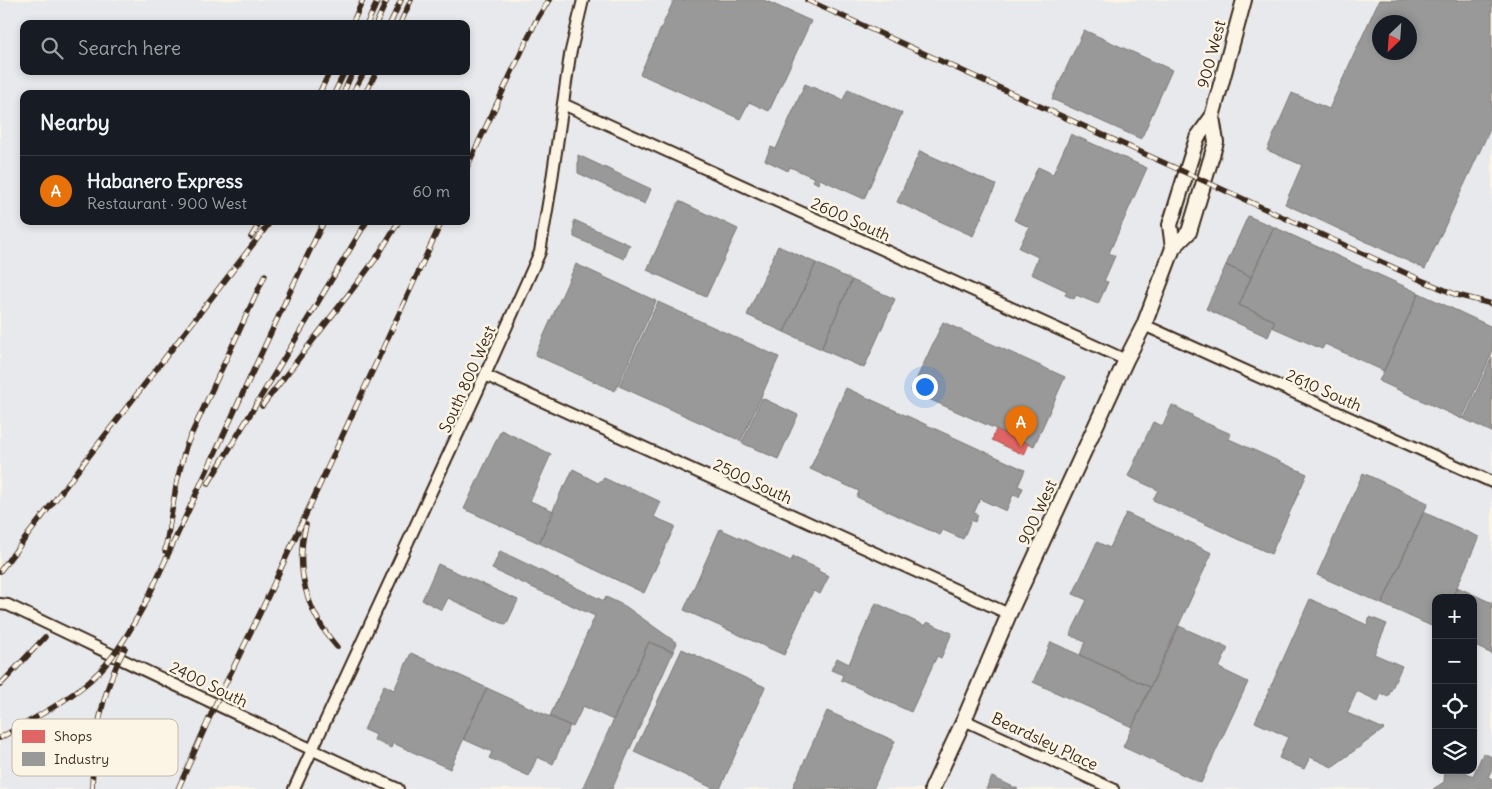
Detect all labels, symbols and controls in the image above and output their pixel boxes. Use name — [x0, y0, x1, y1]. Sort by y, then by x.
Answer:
north arrow — [1372, 15, 1417, 60]
street label: 900 West — [1192, 17, 1230, 90]
search box — [20, 20, 470, 75]
icon: search — [38, 34, 66, 62]
text: Search here — [78, 36, 181, 60]
text: Nearby — [40, 109, 110, 136]
text: Habanero Express — [87, 169, 243, 193]
text: A — [51, 181, 61, 201]
text: 60 m — [412, 181, 450, 201]
text: Restaurant · 900 West — [87, 193, 247, 213]
street label: 2600 South — [808, 193, 894, 245]
street label: South 800 West — [434, 322, 500, 436]
street label: 2610 South — [1283, 364, 1365, 416]
your location — [912, 374, 938, 400]
pin: A — [1005, 406, 1037, 447]
street label: 2500 South — [710, 454, 796, 508]
street label: 900 West — [1013, 476, 1061, 548]
map controls — [1432, 594, 1477, 774]
button: + — [1432, 594, 1477, 639]
button: − — [1432, 639, 1477, 684]
street label: 2400 South — [167, 656, 251, 712]
button: locate — [1432, 684, 1477, 729]
street label: Beardsley Place — [989, 708, 1101, 774]
legend — [12, 719, 178, 776]
text: Shops — [54, 727, 92, 745]
button: layers — [1432, 729, 1477, 774]
text: Industry — [54, 750, 109, 768]

